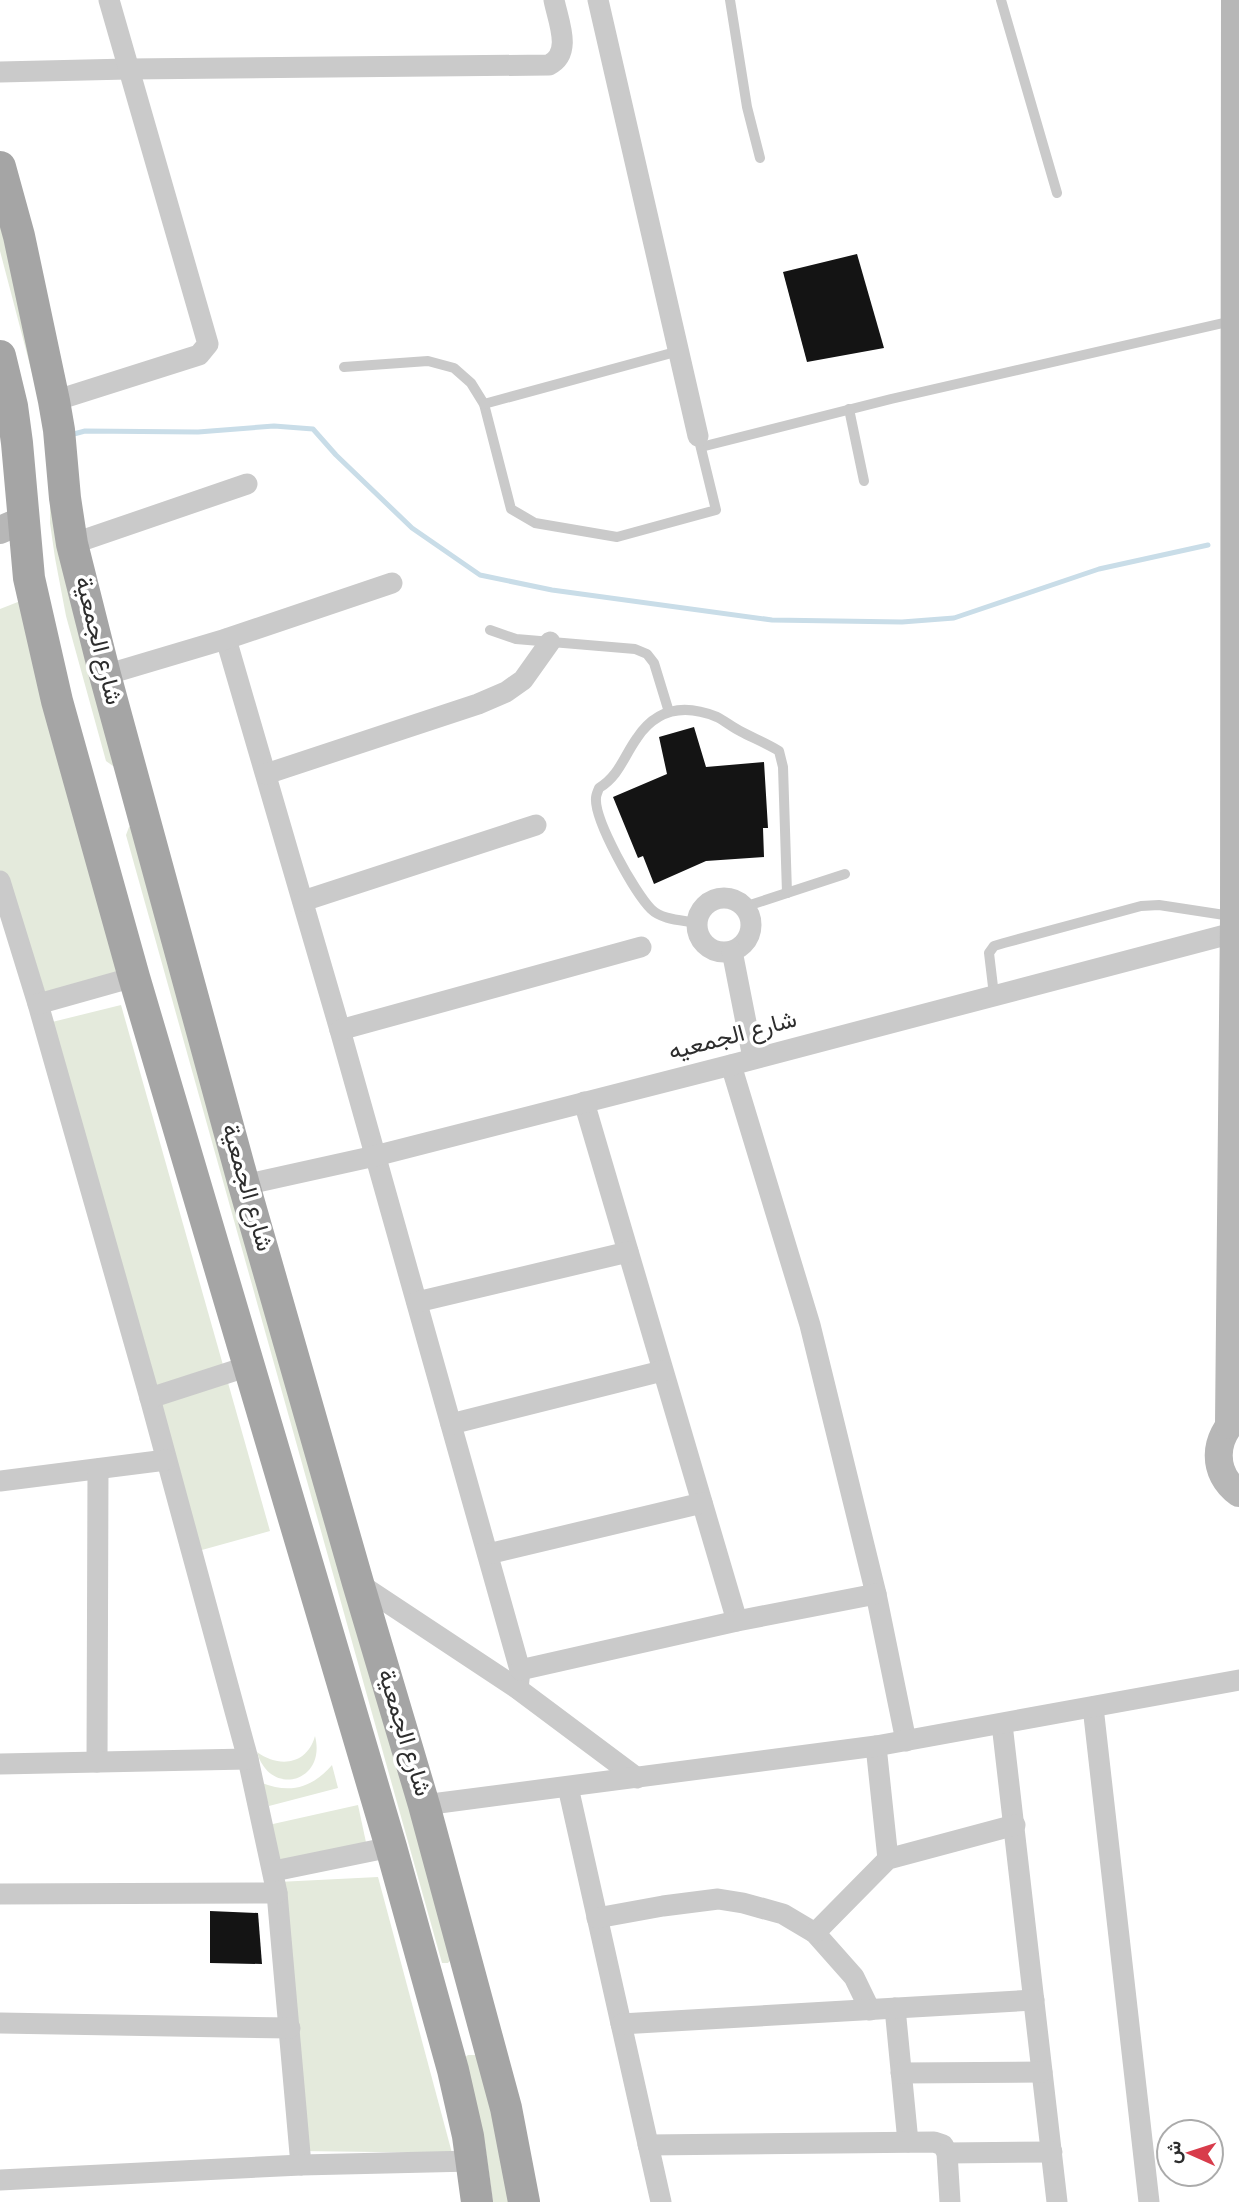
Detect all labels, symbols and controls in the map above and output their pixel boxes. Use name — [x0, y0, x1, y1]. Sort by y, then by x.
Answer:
street label: شارع الجمعية — [67, 574, 127, 708]
street label: شارع الجمعيه — [666, 1006, 800, 1068]
street label: شارع الجمعية — [213, 1121, 279, 1255]
street label: شارع الجمعية — [369, 1666, 437, 1800]
north arrow — [1155, 2118, 1225, 2188]
text: ش — [1162, 2140, 1188, 2164]

